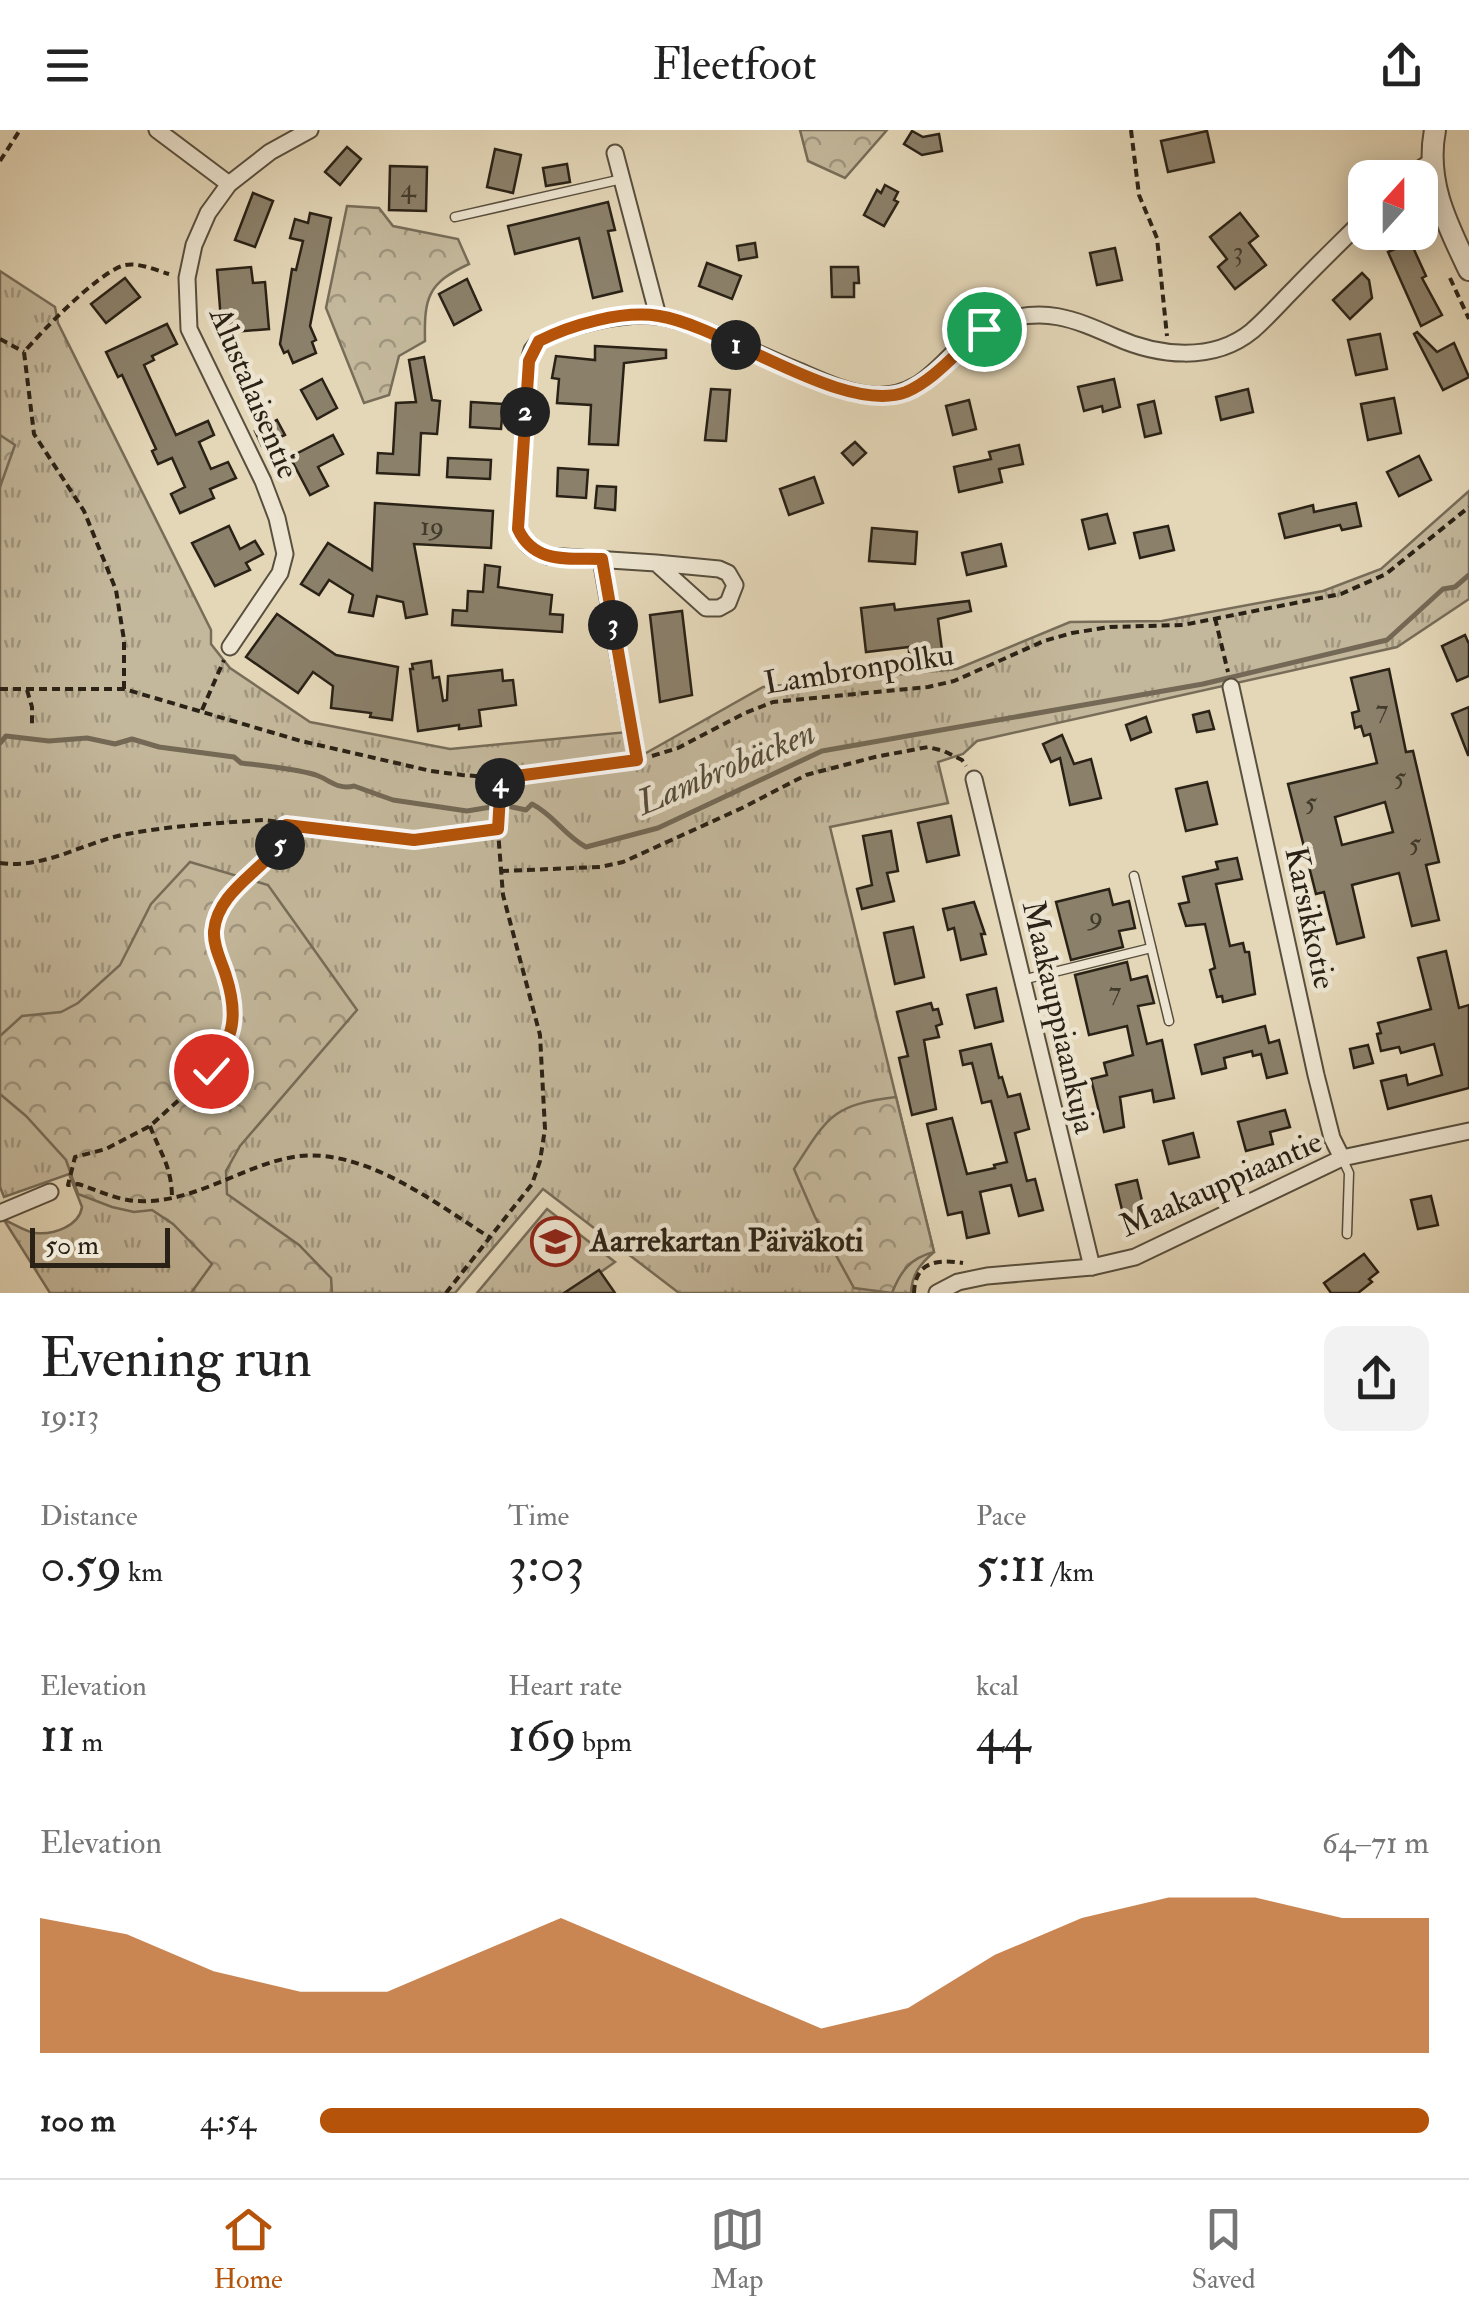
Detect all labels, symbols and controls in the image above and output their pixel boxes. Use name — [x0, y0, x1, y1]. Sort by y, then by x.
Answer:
text: Fleetfoot — [652, 37, 817, 93]
icon: menu — [40, 38, 95, 93]
icon: share — [1374, 38, 1429, 93]
north arrow — [1348, 160, 1438, 250]
map controls — [1348, 160, 1438, 250]
house number: 4 — [400, 171, 417, 206]
house number: 3 — [1233, 234, 1243, 269]
pin — [942, 287, 1027, 372]
street label: Alustalaisentie — [200, 300, 308, 485]
icon: arrive — [957, 302, 1012, 357]
pin: 1 — [711, 320, 761, 370]
text: 1 — [731, 327, 741, 362]
pin: 2 — [500, 387, 550, 437]
text: 2 — [518, 394, 532, 429]
house number: 19 — [420, 509, 444, 544]
pin: 3 — [588, 600, 638, 650]
text: 3 — [608, 607, 618, 642]
street label: Lambronpolku — [761, 634, 957, 704]
house number: 7 — [1376, 692, 1389, 727]
water label: Lambrobäcken — [628, 711, 822, 826]
pin: 4 — [475, 758, 525, 808]
house number: 5 — [1394, 760, 1407, 795]
text: 4 — [492, 765, 508, 800]
house number: 5 — [1305, 785, 1318, 820]
pin: 5 — [255, 820, 305, 870]
house number: 5 — [1409, 826, 1422, 861]
text: 5 — [274, 827, 286, 862]
street label: Karsikkotie — [1275, 843, 1345, 993]
street label: Maakauppiaankuja — [1013, 897, 1105, 1138]
house number: 9 — [1087, 899, 1103, 934]
house number: 7 — [1109, 974, 1122, 1009]
pin — [169, 1029, 254, 1114]
icon: check — [184, 1044, 239, 1099]
street label: Maakauppiaantie — [1114, 1122, 1328, 1246]
school or university icon: Aarrekartan Päiväkoti — [529, 1215, 581, 1267]
place label: Aarrekartan Päiväkoti — [588, 1221, 864, 1261]
scale bar — [30, 1223, 170, 1268]
text: 50 m — [45, 1228, 99, 1263]
text: Evening run — [40, 1324, 312, 1393]
button: share — [1324, 1326, 1429, 1431]
text: 19:13 — [40, 1396, 99, 1436]
text: Distance — [40, 1499, 138, 1534]
text: Time — [508, 1499, 569, 1534]
text: Pace — [976, 1499, 1026, 1534]
text: 0.59 — [40, 1534, 122, 1597]
text: 3:03 — [508, 1534, 584, 1597]
text: 5:11 — [976, 1534, 1046, 1597]
text: km — [122, 1555, 163, 1590]
text: /km — [1046, 1555, 1094, 1590]
text: Elevation — [40, 1669, 147, 1704]
text: Heart rate — [508, 1669, 622, 1704]
text: kcal — [976, 1669, 1019, 1704]
text: 11 — [40, 1704, 76, 1767]
text: 169 — [508, 1704, 576, 1767]
text: 44 — [976, 1704, 1030, 1767]
text: m — [76, 1725, 103, 1760]
text: bpm — [576, 1725, 632, 1760]
text: Elevation — [40, 1823, 162, 1863]
text: 64–71 m — [1322, 1823, 1429, 1863]
text: 100 m — [40, 2101, 116, 2141]
text: 4:54 — [200, 2101, 256, 2141]
tab: Home — [213, 2202, 283, 2297]
tab: Map — [710, 2202, 765, 2297]
tab: Saved — [1192, 2202, 1256, 2297]

